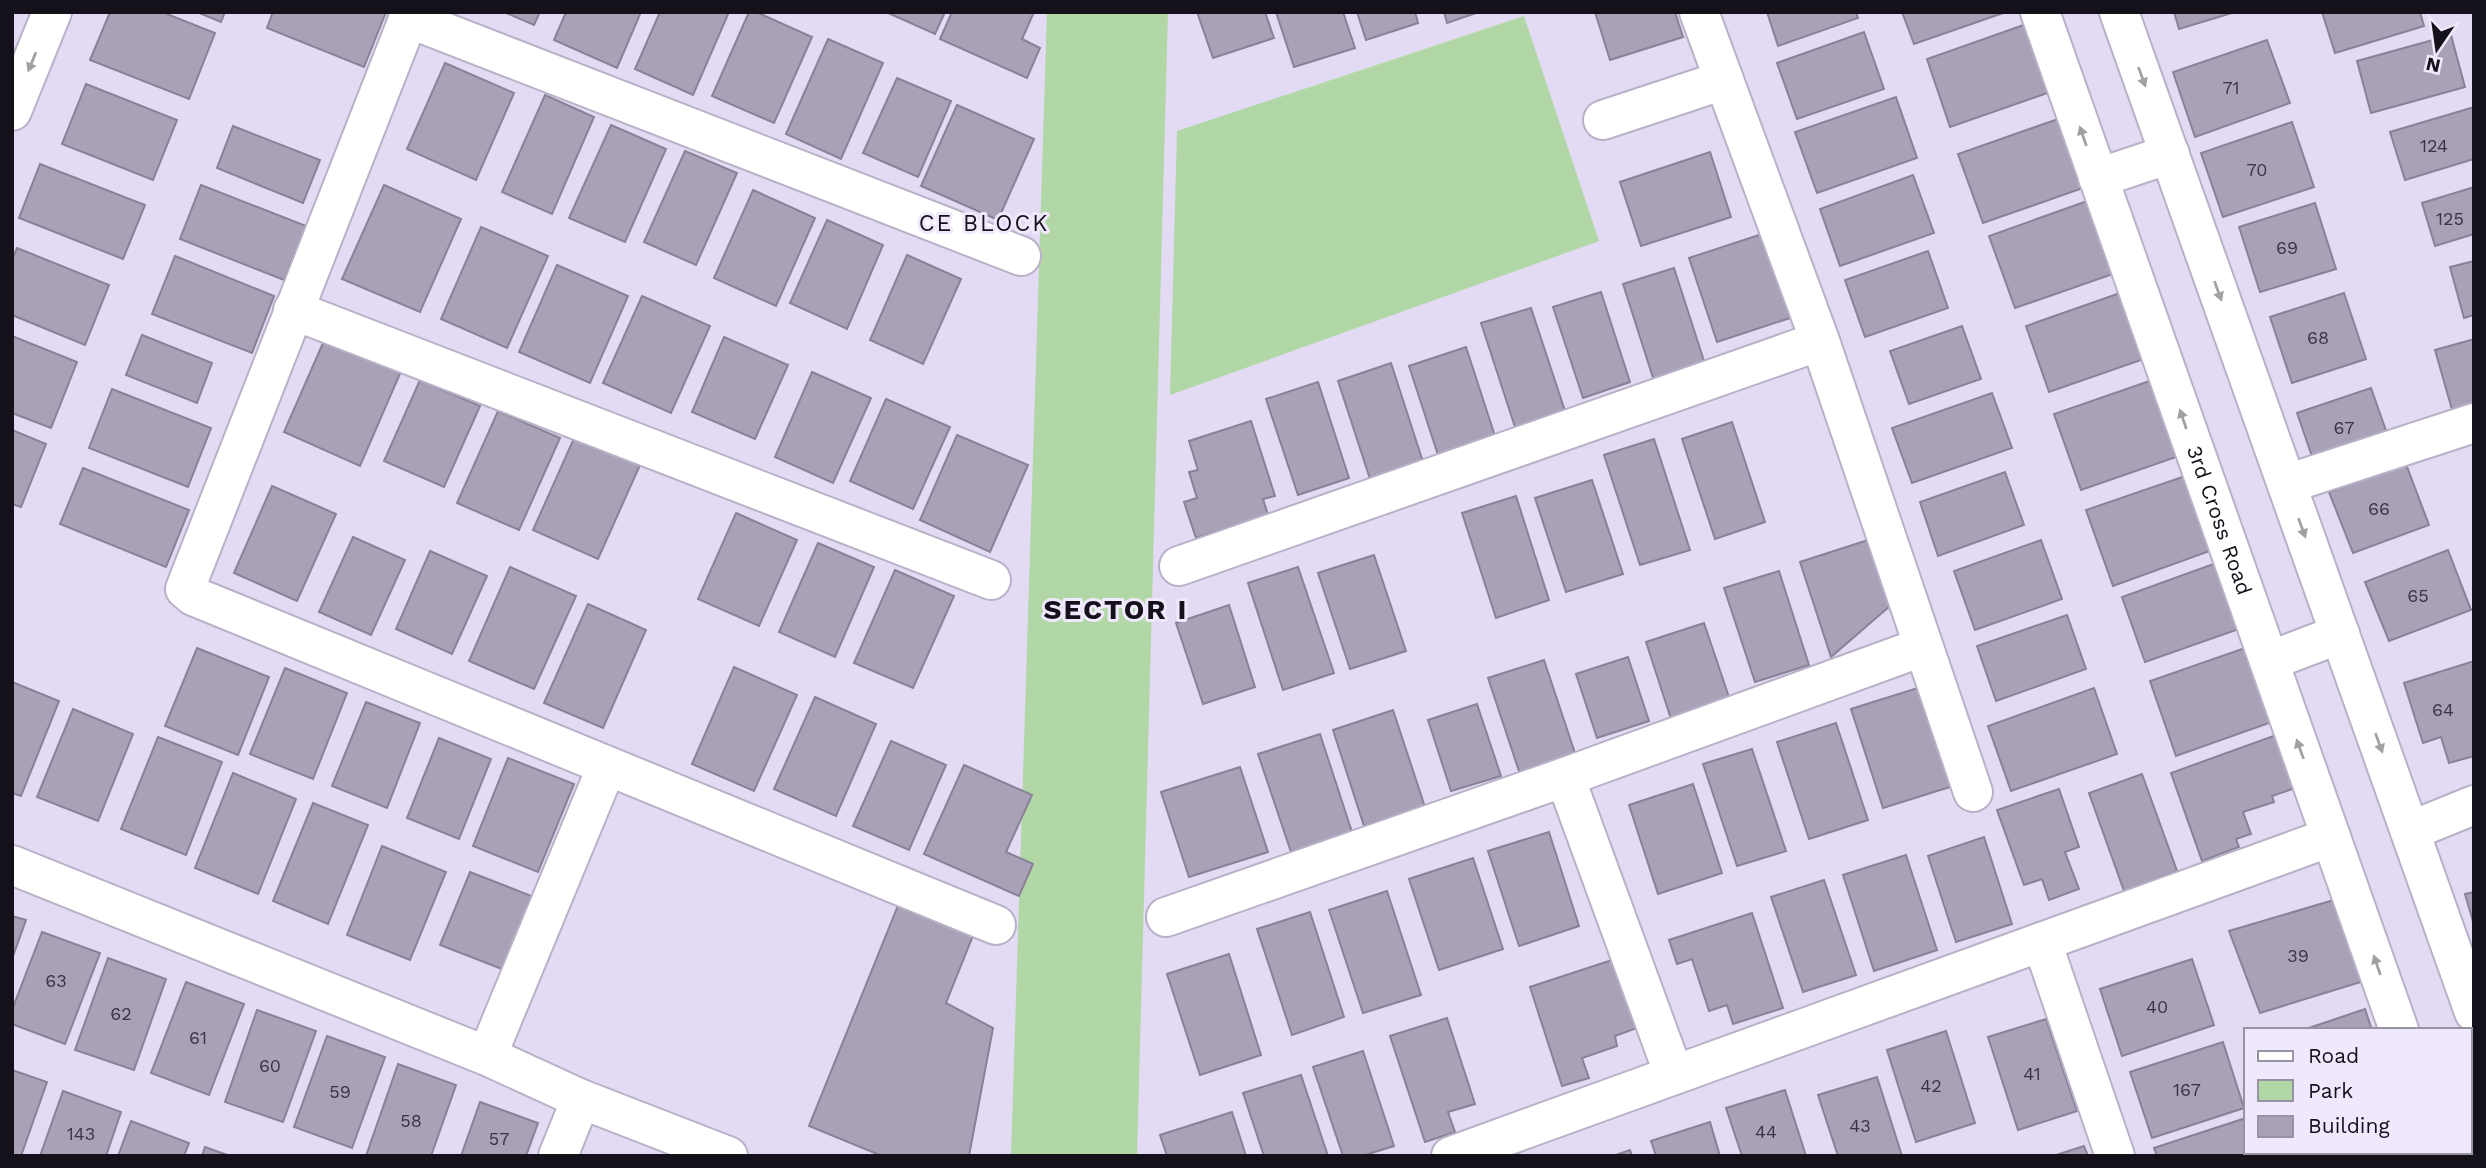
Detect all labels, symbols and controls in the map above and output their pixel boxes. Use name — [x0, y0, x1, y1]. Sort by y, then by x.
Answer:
north arrow — [2402, 14, 2472, 84]
one-way arrow — [27, 51, 38, 72]
text: N — [2424, 52, 2443, 78]
one-way arrow — [2137, 66, 2148, 87]
house number: 71 — [2222, 77, 2240, 98]
one-way arrow — [2077, 125, 2088, 146]
house number: 124 — [2420, 135, 2448, 156]
house number: 70 — [2247, 159, 2267, 180]
house number: 125 — [2436, 208, 2464, 229]
district label: CE BLOCK — [919, 210, 1049, 237]
house number: 69 — [2276, 237, 2298, 258]
one-way arrow — [2213, 281, 2224, 302]
house number: 68 — [2307, 327, 2329, 348]
one-way arrow — [2177, 409, 2188, 430]
house number: 67 — [2334, 417, 2354, 438]
street label: 3rd Cross Road — [2182, 442, 2258, 598]
house number: 66 — [2368, 498, 2390, 519]
one-way arrow — [2297, 518, 2308, 539]
house number: 65 — [2407, 585, 2429, 606]
district label: SECTOR I — [1043, 593, 1189, 626]
house number: 64 — [2432, 699, 2454, 720]
one-way arrow — [2374, 732, 2385, 753]
one-way arrow — [2294, 739, 2305, 760]
house number: 39 — [2287, 945, 2309, 966]
one-way arrow — [2371, 955, 2382, 976]
house number: 63 — [45, 970, 67, 991]
house number: 40 — [2146, 996, 2168, 1017]
house number: 62 — [110, 1003, 132, 1024]
house number: 61 — [189, 1027, 207, 1048]
legend — [2244, 1028, 2472, 1154]
text: Road — [2308, 1043, 2359, 1068]
house number: 60 — [259, 1055, 281, 1076]
house number: 41 — [2023, 1063, 2041, 1084]
house number: 42 — [1920, 1075, 1942, 1096]
text: Park — [2308, 1078, 2353, 1103]
house number: 167 — [2173, 1079, 2201, 1100]
house number: 59 — [329, 1081, 351, 1102]
house number: 58 — [400, 1110, 422, 1131]
text: Building — [2308, 1113, 2390, 1138]
house number: 43 — [1849, 1115, 1871, 1136]
house number: 44 — [1755, 1121, 1777, 1142]
house number: 143 — [67, 1123, 95, 1144]
house number: 57 — [489, 1128, 509, 1149]

